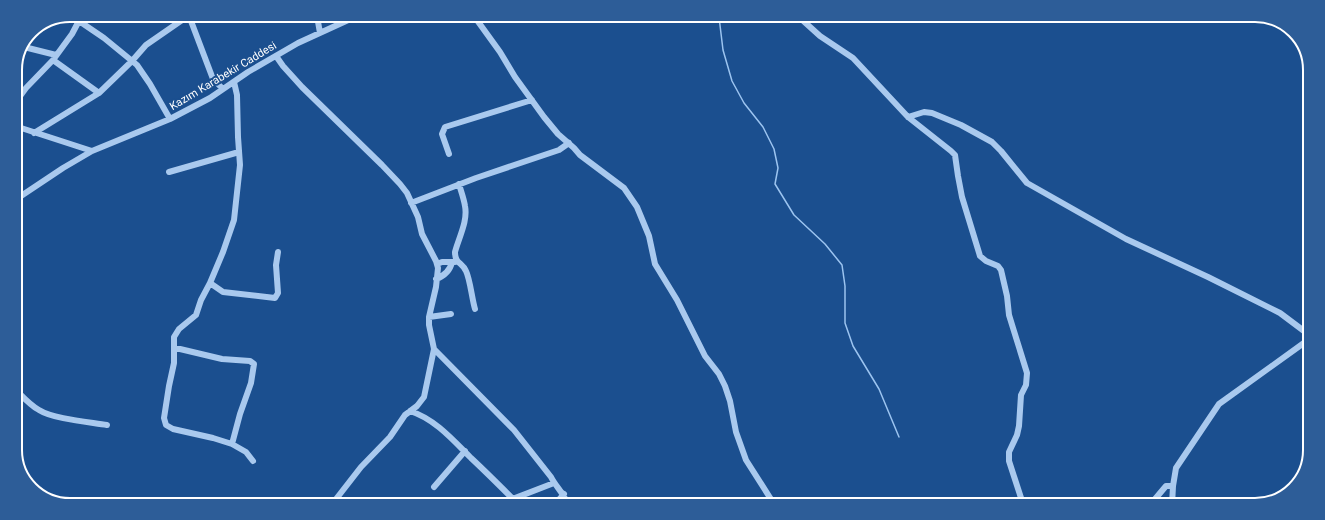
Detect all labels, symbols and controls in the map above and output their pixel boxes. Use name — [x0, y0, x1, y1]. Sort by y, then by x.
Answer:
street label: Kazım Karabekir Caddesi — [167, 39, 279, 113]

